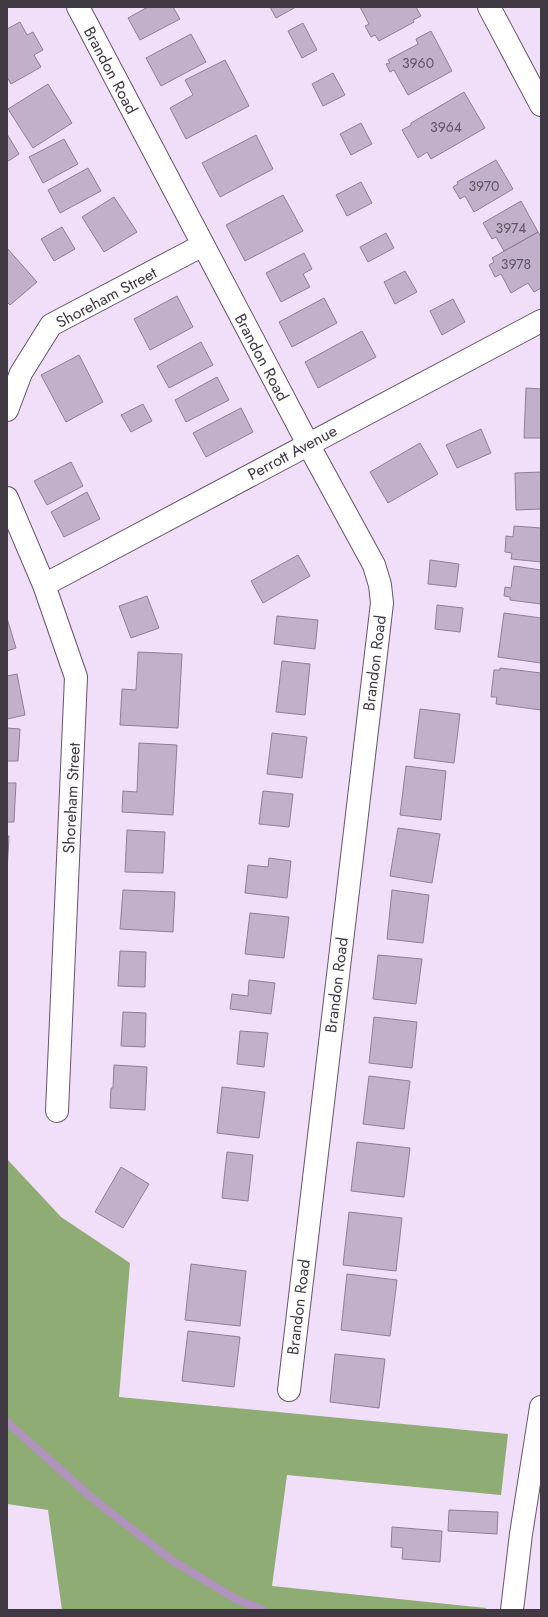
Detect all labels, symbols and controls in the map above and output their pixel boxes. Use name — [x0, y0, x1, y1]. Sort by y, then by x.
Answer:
street label: Brandon Road — [78, 22, 143, 118]
house number: 3960 — [402, 53, 434, 73]
house number: 3964 — [430, 117, 462, 137]
house number: 3970 — [468, 176, 500, 196]
house number: 3974 — [496, 218, 526, 238]
house number: 3978 — [501, 254, 531, 274]
street label: Shoreham Street — [52, 261, 161, 334]
street label: Brandon Road — [229, 309, 294, 405]
street label: Perrott Avenue — [243, 419, 341, 486]
street label: Brandon Road — [357, 614, 392, 712]
street label: Shoreham Street — [57, 742, 86, 854]
street label: Brandon Road — [319, 936, 354, 1034]
street label: Brandon Road — [281, 1258, 316, 1356]

